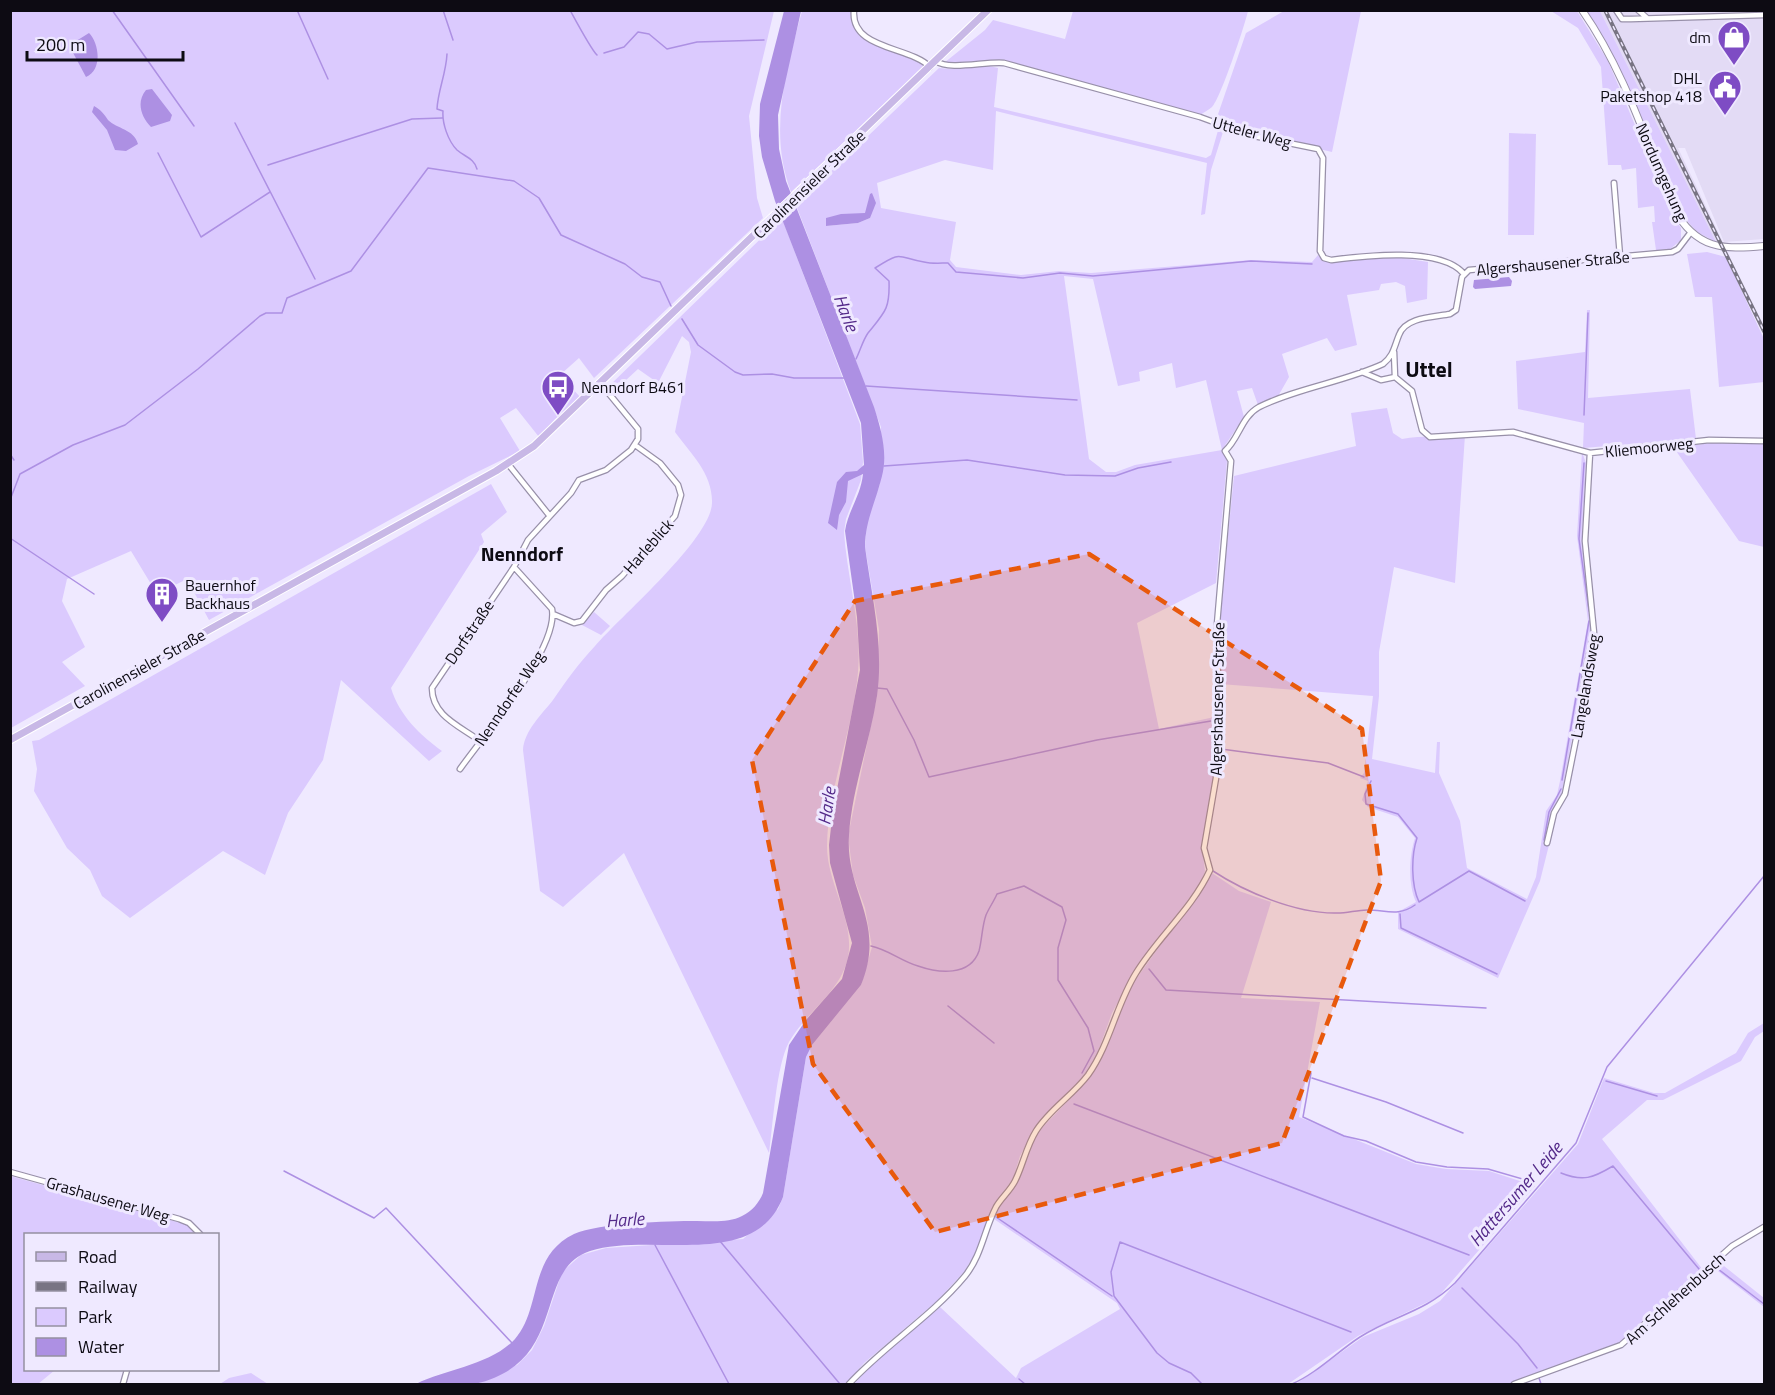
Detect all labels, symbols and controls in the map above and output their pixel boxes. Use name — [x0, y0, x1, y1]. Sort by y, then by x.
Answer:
shop icon: dm — [1716, 19, 1752, 66]
scale bar — [27, 24, 183, 62]
place label: dm — [1689, 25, 1711, 49]
text: 200 m — [36, 31, 85, 58]
place label: DHL Paketshop 418 — [1600, 66, 1702, 108]
public building icon: DHL Paketshop 418 — [1707, 69, 1743, 116]
street label: Utteler Weg — [1210, 110, 1294, 154]
street label: Nordumgehung — [1630, 119, 1694, 225]
street label: Carolinensieler Straße — [747, 124, 871, 244]
street label: Algershausener Straße — [1475, 244, 1631, 282]
water label: Harle — [827, 290, 866, 337]
district label: Uttel — [1405, 352, 1453, 386]
bus stop icon: Nenndorf B461 — [540, 369, 576, 416]
place label: Nenndorf B461 — [581, 375, 685, 399]
street label: Kliemoorweg — [1604, 430, 1694, 464]
street label: Harleblick — [617, 513, 679, 579]
district label: Nenndorf — [481, 538, 563, 569]
place label: Bauernhof Backhaus — [185, 573, 257, 615]
building icon: Bauernhof Backhaus — [144, 576, 180, 623]
street label: Dorfstraße — [439, 595, 499, 669]
street label: Algershausener Straße — [1204, 622, 1230, 776]
street label: Carolinensieler Straße — [69, 623, 209, 715]
street label: Langelandsweg — [1564, 632, 1606, 740]
street label: Nenndorfer Weg — [468, 645, 550, 751]
water label: Harle — [810, 783, 843, 827]
water label: Hattersumer Leide — [1462, 1134, 1570, 1252]
street label: Grashausener Weg — [43, 1170, 173, 1228]
water label: Harle — [605, 1205, 647, 1234]
legend — [24, 1233, 219, 1371]
text: Road — [78, 1243, 117, 1270]
street label: Am Schlehenbusch — [1620, 1246, 1730, 1350]
text: Railway — [78, 1273, 138, 1300]
text: Park — [78, 1303, 113, 1330]
text: Water — [78, 1333, 124, 1360]

